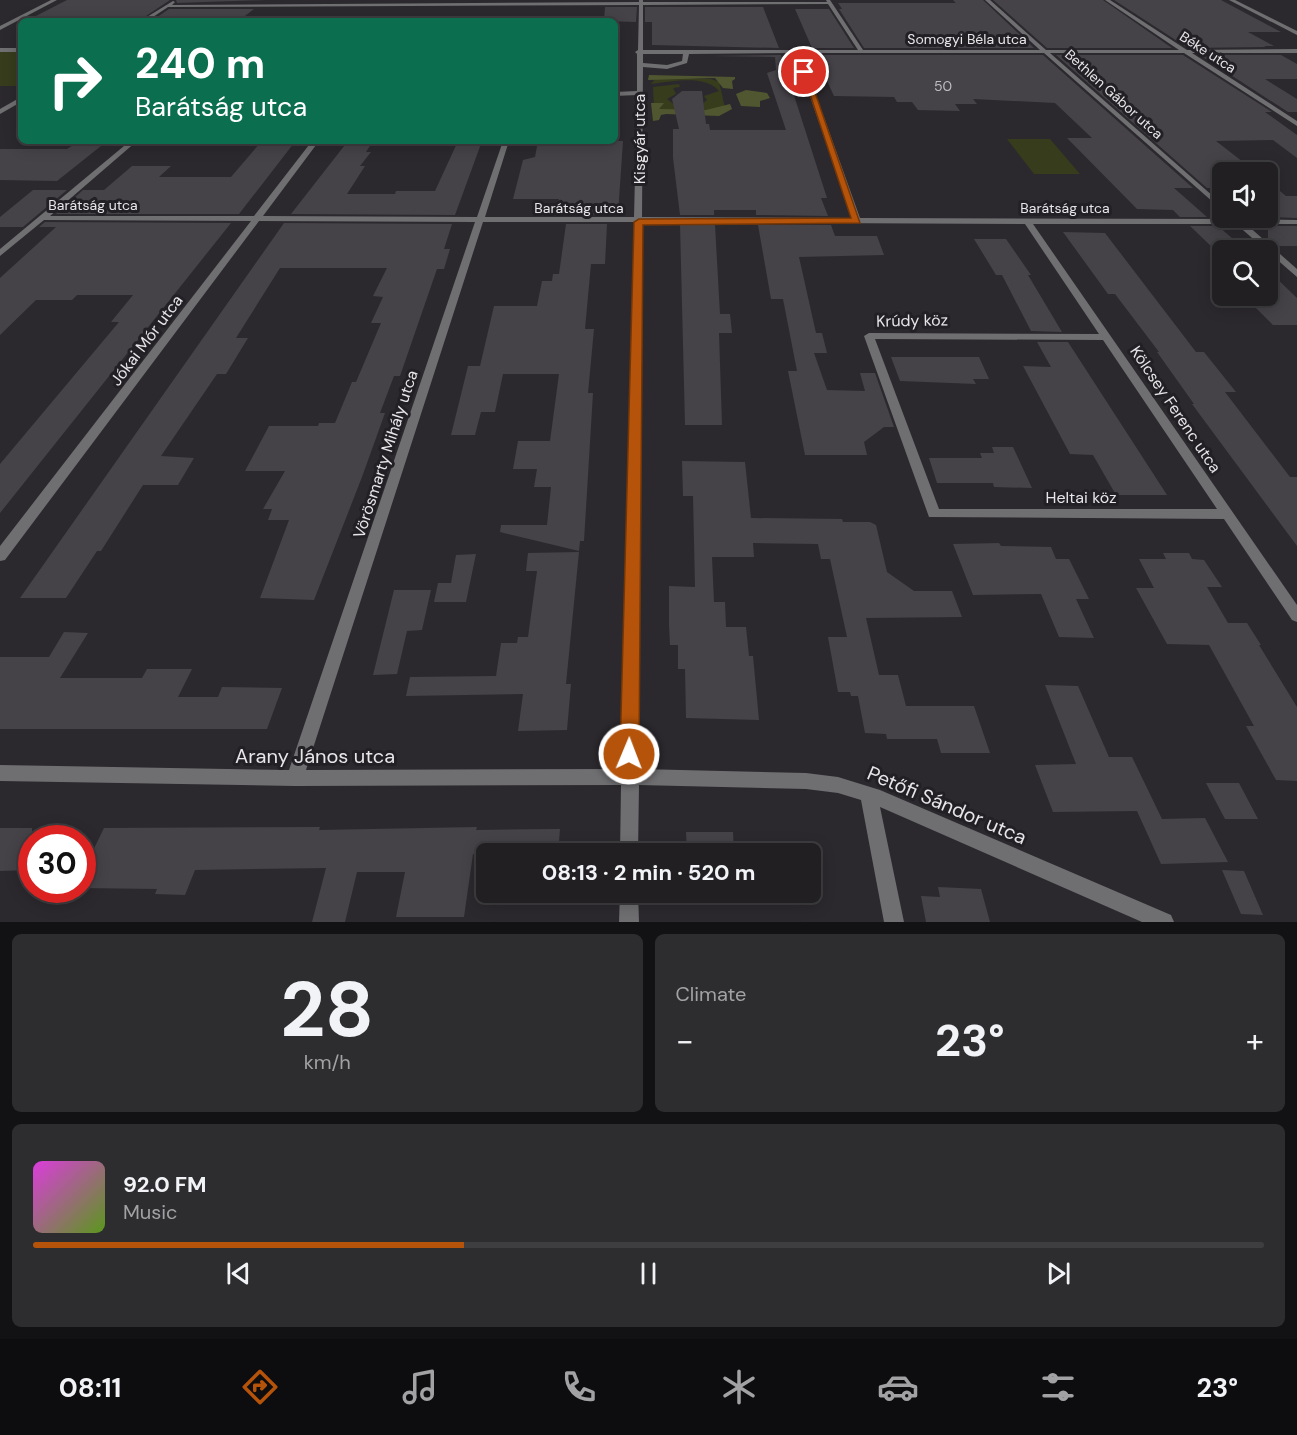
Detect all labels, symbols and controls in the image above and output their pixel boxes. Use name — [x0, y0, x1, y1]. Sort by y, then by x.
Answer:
street label: Béke utca — [1176, 27, 1240, 77]
street label: Somogyi Béla utca — [907, 30, 1027, 48]
text: 240 m — [135, 36, 265, 91]
icon: right — [36, 42, 114, 120]
street label: Bethlen Gábor utca — [1061, 45, 1167, 143]
pin — [778, 46, 829, 97]
icon: arrive — [787, 55, 820, 88]
house number: 50 — [934, 77, 952, 95]
text: Barátság utca — [135, 89, 307, 124]
street label: Kisgyár utca — [629, 94, 650, 184]
map controls — [1212, 162, 1278, 306]
button: sound — [1212, 162, 1278, 228]
street label: Barátság utca — [48, 196, 138, 214]
street label: Barátság utca — [534, 199, 624, 217]
street label: Barátság utca — [1020, 199, 1110, 217]
button: search — [1212, 240, 1278, 306]
street label: Jókai Mór utca — [105, 291, 187, 390]
street label: Krúdy köz — [876, 309, 948, 332]
street label: Kölcsey Ferenc utca — [1125, 342, 1226, 477]
street label: Vörösmarty Mihály utca — [348, 367, 423, 541]
street label: Heltai köz — [1046, 487, 1116, 508]
position arrow — [597, 722, 661, 786]
street label: Arany János utca — [235, 743, 395, 769]
street label: Petőfi Sándor utca — [863, 760, 1031, 850]
speed limit sign: 30 — [18, 825, 96, 903]
text: 08:13 · 2 min · 520 m — [542, 858, 755, 887]
text: 28 — [280, 959, 374, 1060]
text: Climate — [676, 981, 746, 1007]
text: 23° — [935, 1011, 1004, 1070]
text: − — [676, 1019, 694, 1062]
text: + — [1246, 1019, 1264, 1062]
text: km/h — [304, 1049, 351, 1075]
text: 92.0 FM — [123, 1170, 207, 1199]
text: Music — [123, 1199, 178, 1225]
icon: previous — [222, 1257, 255, 1290]
icon: pause — [632, 1257, 665, 1290]
icon: next — [1042, 1257, 1075, 1290]
icon: directions — [239, 1366, 281, 1408]
icon: music — [399, 1366, 441, 1408]
icon: phone — [558, 1366, 600, 1408]
icon: climate — [718, 1366, 760, 1408]
icon: car — [877, 1366, 919, 1408]
icon: filters — [1037, 1366, 1079, 1408]
text: 08:11 — [59, 1370, 121, 1405]
text: 23° — [1196, 1370, 1238, 1405]

